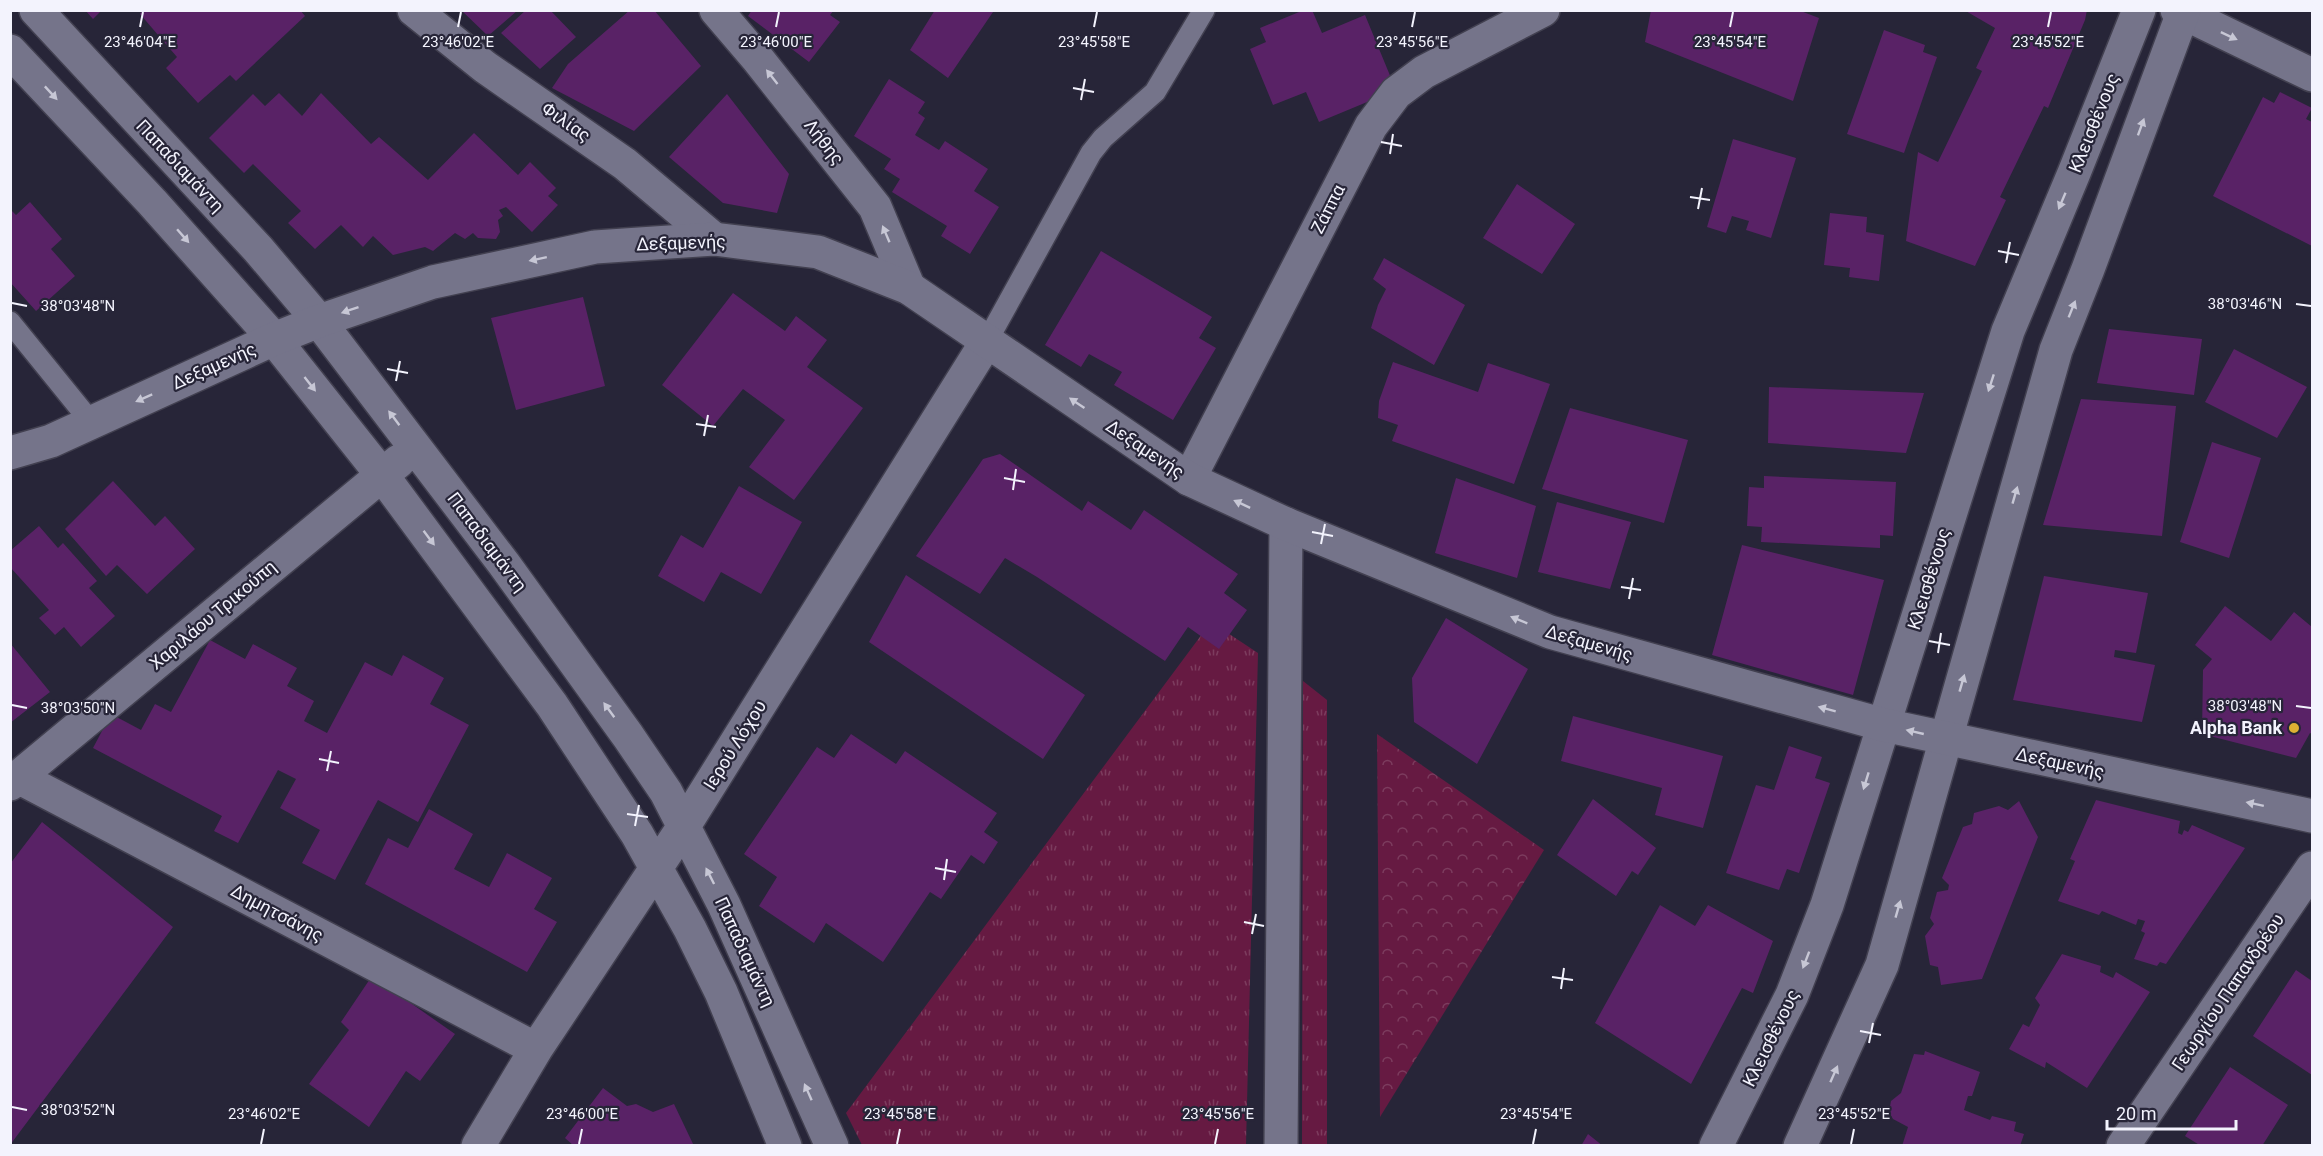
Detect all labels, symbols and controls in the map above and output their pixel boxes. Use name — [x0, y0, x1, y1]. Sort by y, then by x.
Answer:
one-way arrow — [2221, 31, 2238, 40]
text: 23°46'04"E — [104, 33, 177, 51]
text: 23°46'02"E — [422, 33, 495, 51]
text: 23°46'00"E — [740, 33, 813, 51]
text: 23°45'58"E — [1058, 33, 1131, 51]
text: 23°45'56"E — [1376, 33, 1449, 51]
text: 23°45'54"E — [1694, 33, 1767, 51]
text: 23°45'52"E — [2012, 33, 2085, 51]
one-way arrow — [766, 69, 779, 85]
street label: Κλεισθένους — [2064, 70, 2123, 176]
one-way arrow — [43, 86, 57, 100]
street label: Φιλίας — [538, 97, 595, 146]
street label: Παπαδιαμάντη — [132, 115, 229, 216]
street label: Λήθης — [800, 115, 849, 169]
one-way arrow — [2137, 118, 2146, 136]
street label: Ζάππα — [1306, 180, 1349, 237]
one-way arrow — [2057, 193, 2067, 211]
one-way arrow — [881, 225, 890, 243]
one-way arrow — [176, 228, 189, 243]
street label: Δεξαμενής — [636, 230, 726, 255]
one-way arrow — [529, 255, 547, 265]
text: 38°03'46"N — [2208, 295, 2282, 313]
text: 38°03'48"N — [41, 297, 115, 315]
one-way arrow — [2068, 300, 2077, 318]
one-way arrow — [341, 306, 359, 316]
street label: Δεξαμενής — [169, 338, 259, 393]
one-way arrow — [1986, 374, 1996, 392]
one-way arrow — [303, 377, 315, 392]
one-way arrow — [135, 393, 152, 402]
one-way arrow — [1068, 397, 1085, 408]
one-way arrow — [387, 410, 400, 426]
street label: Δεξαμενής — [1102, 415, 1188, 482]
one-way arrow — [2010, 486, 2020, 504]
street label: Παπαδιαμάντη — [443, 488, 532, 595]
one-way arrow — [1234, 500, 1251, 509]
street label: Κλεισθένους — [1903, 525, 1954, 632]
one-way arrow — [423, 531, 435, 546]
street label: Χαριλάου Τρικούπη — [145, 556, 280, 674]
one-way arrow — [1510, 615, 1528, 624]
street label: Δεξαμενής — [1543, 620, 1635, 665]
one-way arrow — [1957, 674, 1967, 692]
street label: Ιερού Λόχου — [699, 696, 770, 793]
text: 38°03'48"N — [2208, 697, 2282, 715]
text: 38°03'50"N — [41, 699, 115, 717]
one-way arrow — [604, 702, 616, 717]
one-way arrow — [1818, 704, 1836, 713]
place label: Alpha Bank — [2190, 717, 2282, 738]
marker: Alpha Bank — [2287, 721, 2301, 735]
one-way arrow — [1905, 727, 1924, 736]
street label: Δεξαμενής — [2014, 743, 2106, 782]
one-way arrow — [1861, 772, 1870, 790]
one-way arrow — [2246, 799, 2265, 808]
one-way arrow — [705, 868, 714, 885]
street label: Δημητσάνης — [228, 879, 327, 946]
street label: Παπαδιαμάντη — [711, 894, 780, 1010]
one-way arrow — [1894, 900, 1903, 918]
street label: Γεωργίου Παπανδρέου — [2167, 909, 2288, 1074]
one-way arrow — [1801, 951, 1811, 969]
street label: Κλεισθένους — [1738, 986, 1803, 1090]
one-way arrow — [1829, 1065, 1838, 1082]
one-way arrow — [803, 1083, 812, 1101]
scale bar — [2107, 1093, 2236, 1131]
text: 38°03'52"N — [41, 1101, 115, 1119]
text: 20 m — [2116, 1103, 2156, 1124]
text: 23°46'02"E — [228, 1105, 301, 1123]
text: 23°46'00"E — [546, 1105, 619, 1123]
text: 23°45'58"E — [864, 1105, 937, 1123]
text: 23°45'56"E — [1182, 1105, 1255, 1123]
text: 23°45'54"E — [1500, 1105, 1573, 1123]
text: 23°45'52"E — [1818, 1105, 1891, 1123]

